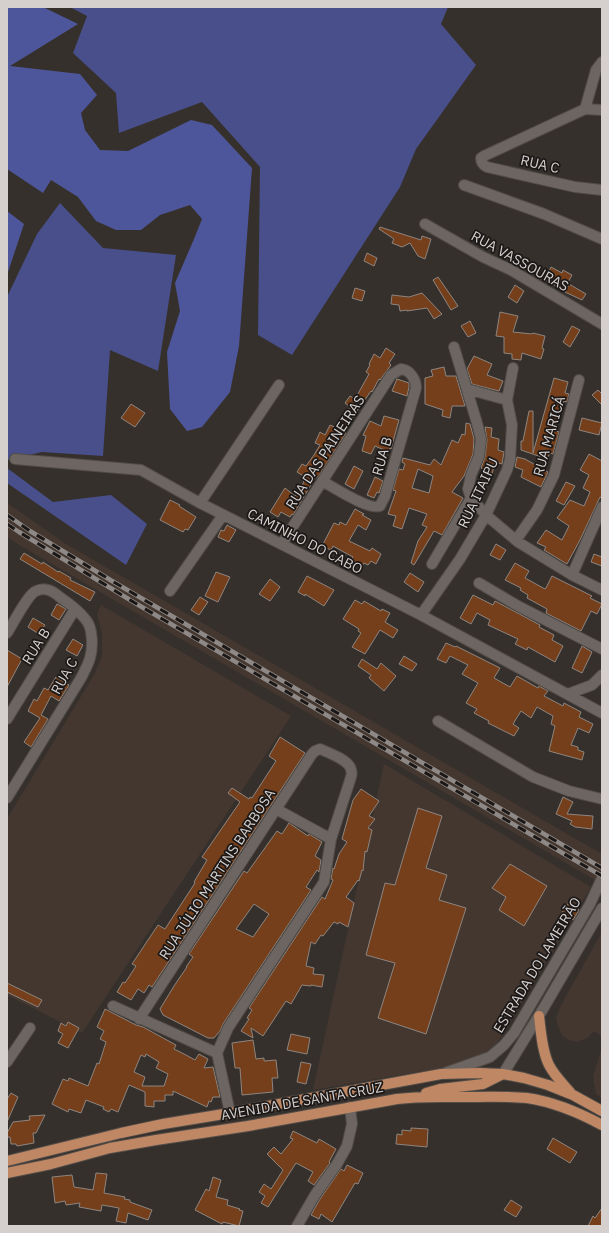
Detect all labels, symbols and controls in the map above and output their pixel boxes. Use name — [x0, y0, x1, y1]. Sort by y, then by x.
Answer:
street label: RUA C — [519, 151, 561, 177]
street label: RUA VASSOURAS — [468, 227, 572, 295]
street label: RUA DAS PAINEIRAS — [281, 392, 369, 512]
street label: RUA MARICÁ — [528, 393, 569, 478]
street label: RUA B — [368, 435, 396, 477]
street label: RUA ITAIPU — [454, 455, 502, 531]
street label: CAMINHO DO CABO — [244, 504, 366, 578]
street label: RUA B — [18, 624, 54, 668]
street label: RUA C — [47, 654, 81, 697]
street label: RUA JÚLIO MARTINS BARBOSA — [154, 785, 279, 963]
street label: ESTRADA DO LAMEIRÃO — [489, 894, 585, 1036]
street label: AVENIDA DE SANTA CRUZ — [219, 1078, 385, 1124]

